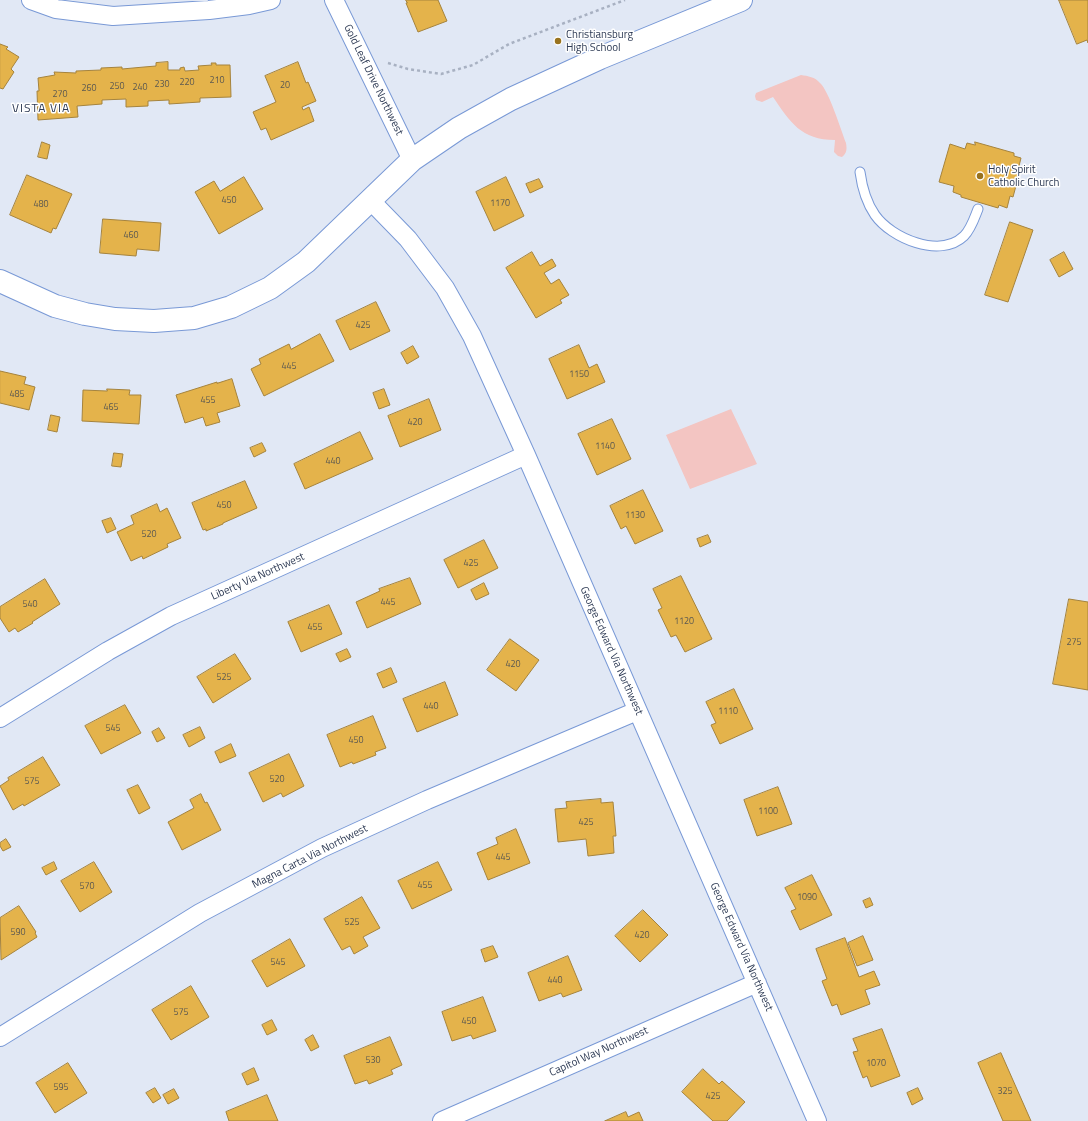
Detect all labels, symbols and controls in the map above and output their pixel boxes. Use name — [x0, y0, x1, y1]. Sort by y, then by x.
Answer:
street label: Gold Leaf Drive Northwest — [340, 22, 406, 138]
place label: Christiansburg High School — [566, 28, 633, 54]
marker: Christiansburg High School — [553, 36, 563, 46]
house number: 210 — [209, 76, 225, 86]
house number: 220 — [179, 78, 195, 88]
house number: 230 — [154, 80, 170, 90]
house number: 20 — [280, 81, 290, 91]
house number: 250 — [109, 82, 125, 92]
house number: 240 — [132, 83, 148, 93]
house number: 260 — [81, 84, 97, 94]
house number: 270 — [52, 90, 68, 100]
district label: VISTA VIA — [12, 102, 70, 116]
place label: Holy Spirit Catholic Church — [988, 163, 1059, 189]
marker: Holy Spirit Catholic Church — [975, 171, 985, 181]
house number: 450 — [221, 196, 237, 206]
house number: 1170 — [490, 199, 510, 209]
house number: 480 — [33, 200, 49, 210]
house number: 460 — [123, 231, 139, 241]
house number: 425 — [355, 321, 371, 331]
house number: 445 — [281, 362, 297, 372]
house number: 1150 — [569, 370, 589, 380]
house number: 485 — [9, 390, 25, 400]
house number: 455 — [200, 396, 216, 406]
house number: 465 — [103, 403, 119, 413]
house number: 420 — [407, 418, 423, 428]
house number: 1140 — [595, 442, 615, 452]
house number: 440 — [325, 457, 341, 467]
house number: 450 — [216, 501, 232, 511]
house number: 1130 — [625, 511, 645, 521]
house number: 520 — [141, 530, 157, 540]
street label: Liberty Via Northwest — [209, 550, 307, 604]
house number: 425 — [463, 559, 479, 569]
street label: George Edward Via Northwest — [577, 585, 645, 717]
house number: 445 — [380, 598, 396, 608]
house number: 540 — [22, 600, 38, 610]
house number: 1120 — [674, 617, 694, 627]
house number: 455 — [307, 623, 323, 633]
house number: 275 — [1066, 638, 1082, 648]
house number: 420 — [505, 660, 521, 670]
house number: 525 — [216, 673, 232, 683]
house number: 440 — [423, 702, 439, 712]
house number: 1110 — [718, 707, 738, 717]
house number: 545 — [105, 724, 121, 734]
house number: 450 — [348, 736, 364, 746]
house number: 520 — [269, 775, 285, 785]
house number: 575 — [24, 777, 40, 787]
house number: 1100 — [758, 807, 778, 817]
house number: 425 — [578, 818, 594, 828]
street label: Magna Carta Via Northwest — [250, 822, 370, 892]
house number: 445 — [495, 853, 511, 863]
house number: 455 — [417, 881, 433, 891]
street label: George Edward Via Northwest — [707, 881, 775, 1013]
house number: 570 — [79, 882, 95, 892]
house number: 1090 — [797, 893, 817, 903]
house number: 525 — [344, 918, 360, 928]
house number: 590 — [10, 928, 26, 938]
house number: 420 — [634, 931, 650, 941]
house number: 545 — [270, 958, 286, 968]
house number: 440 — [547, 976, 563, 986]
house number: 575 — [173, 1008, 189, 1018]
house number: 450 — [461, 1017, 477, 1027]
street label: Capitol Way Northwest — [548, 1024, 650, 1080]
house number: 530 — [365, 1056, 381, 1066]
house number: 1070 — [866, 1059, 886, 1069]
house number: 595 — [53, 1083, 69, 1093]
house number: 325 — [997, 1087, 1013, 1097]
house number: 425 — [705, 1092, 721, 1102]

